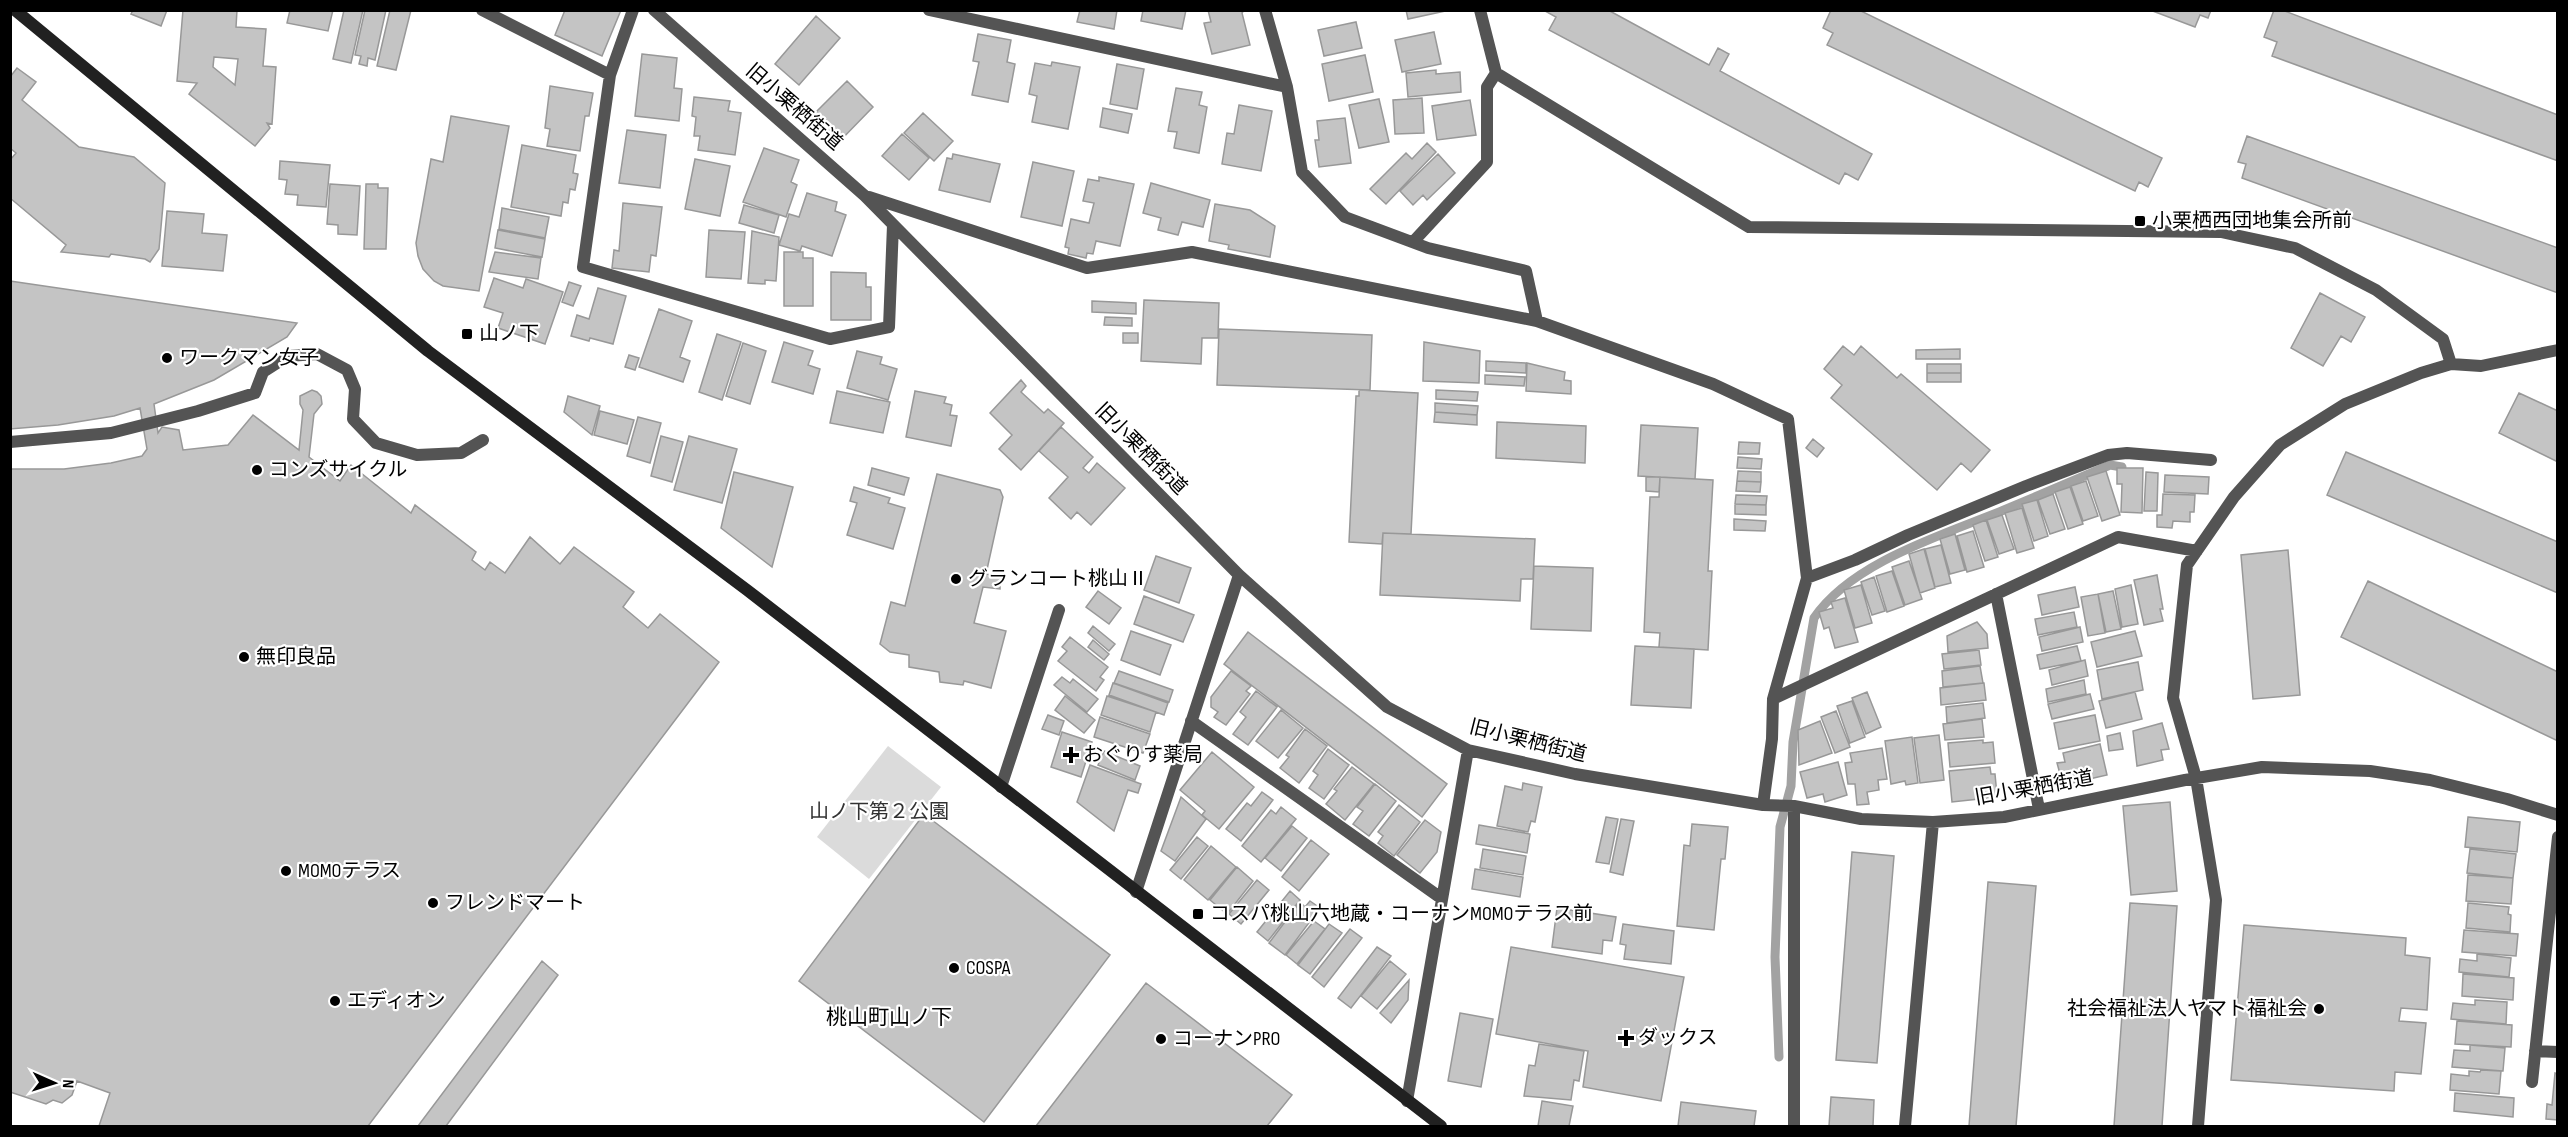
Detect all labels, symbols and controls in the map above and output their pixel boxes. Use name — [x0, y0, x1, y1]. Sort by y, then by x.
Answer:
street label: 旧小栗栖街道 — [741, 59, 847, 155]
place label: 小栗栖西団地集会所前 — [2152, 209, 2352, 233]
marker: 小栗栖西団地集会所前 — [2133, 214, 2147, 228]
place label: 山ノ下 — [479, 322, 539, 346]
marker: 山ノ下 — [460, 327, 474, 341]
place label: ワークマン女子 — [179, 346, 319, 370]
marker: ワークマン女子 — [160, 351, 174, 365]
street label: 旧小栗栖街道 — [1090, 398, 1192, 500]
place label: コンズサイクル — [269, 458, 408, 482]
marker: コンズサイクル — [250, 463, 264, 477]
place label: グランコート桃山Ⅱ — [968, 567, 1148, 591]
marker: グランコート桃山Ⅱ — [949, 572, 963, 586]
place label: 無印良品 — [256, 645, 336, 669]
marker: 無印良品 — [237, 650, 251, 664]
street label: 旧小栗栖街道 — [1467, 715, 1589, 767]
place label: おぐりす薬局 — [1083, 743, 1203, 767]
marker: おぐりす薬局 — [1064, 748, 1078, 762]
street label: 旧小栗栖街道 — [1973, 766, 2095, 810]
park label: 山ノ下第２公園 — [809, 800, 949, 824]
place label: MOMOテラス — [298, 859, 401, 883]
marker: MOMOテラス — [279, 864, 293, 878]
place label: フレンドマート — [445, 891, 585, 915]
marker: フレンドマート — [426, 896, 440, 910]
place label: コスパ桃山六地蔵・コーナンMOMOテラス前 — [1210, 902, 1593, 926]
marker: コスパ桃山六地蔵・コーナンMOMOテラス前 — [1191, 907, 1205, 921]
place label: COSPA — [966, 956, 1011, 980]
marker: COSPA — [947, 961, 961, 975]
place label: エディオン — [347, 989, 446, 1013]
marker: エディオン — [328, 994, 342, 1008]
place label: 社会福祉法人ヤマト福祉会 — [2067, 997, 2307, 1021]
marker: 社会福祉法人ヤマト福祉会 — [2312, 1002, 2326, 1016]
district label: 桃山町山ノ下 — [826, 1005, 952, 1030]
place label: ダックス — [1638, 1026, 1717, 1050]
place label: コーナンPRO — [1173, 1027, 1280, 1051]
marker: ダックス — [1619, 1031, 1633, 1045]
marker: コーナンPRO — [1154, 1032, 1168, 1046]
north arrow — [24, 1053, 84, 1113]
text: N — [58, 1079, 77, 1088]

